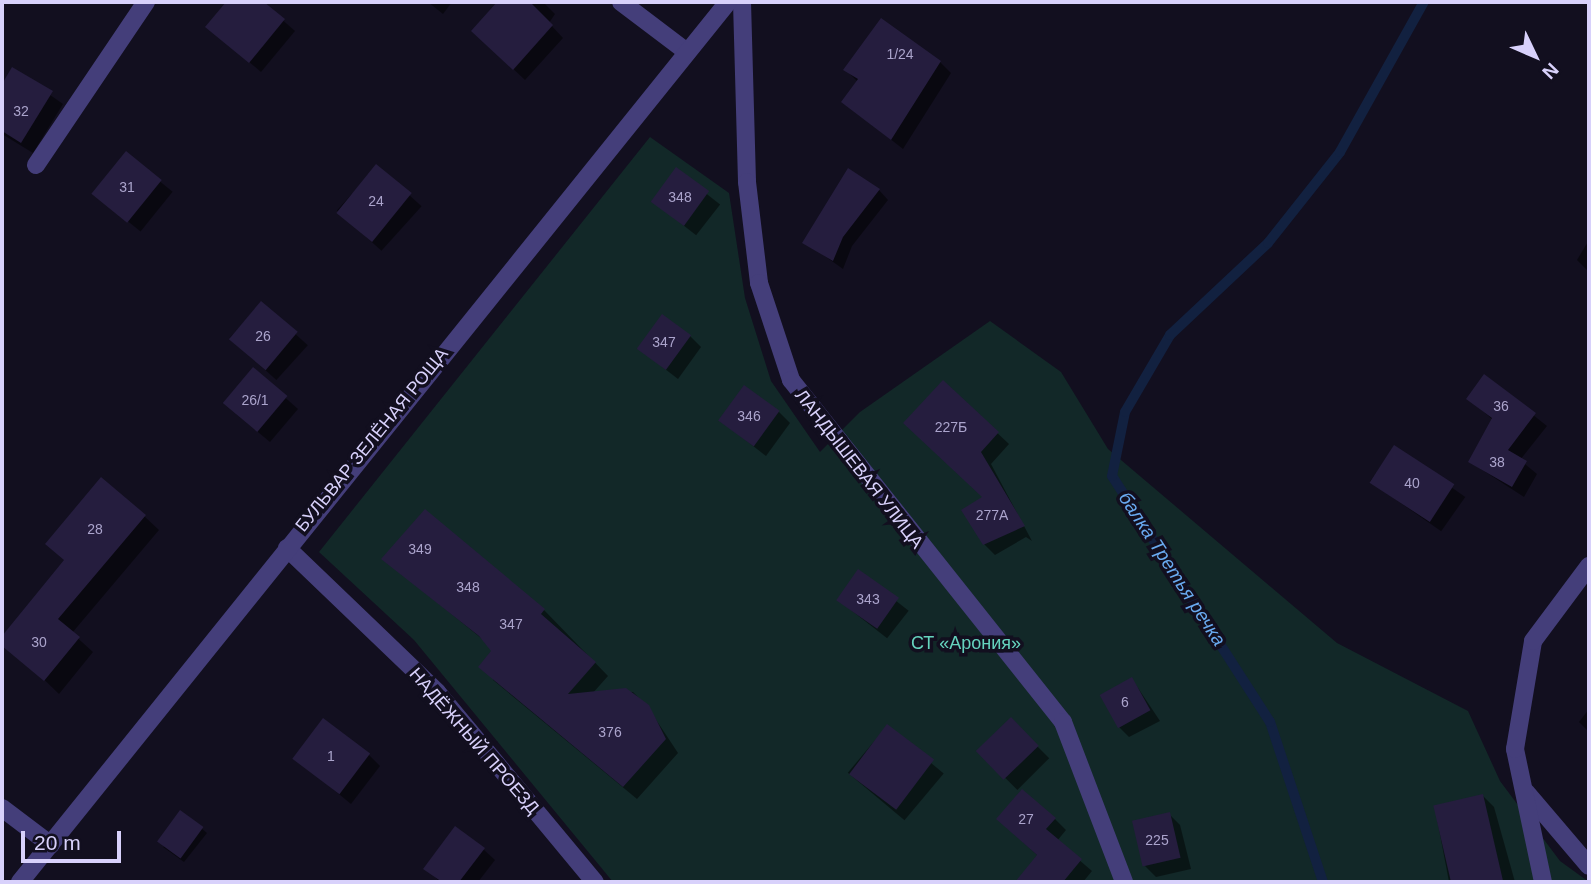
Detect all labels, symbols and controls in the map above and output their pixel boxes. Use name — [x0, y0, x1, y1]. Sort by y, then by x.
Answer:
north arrow — [1500, 21, 1570, 91]
house number: 1/24 — [886, 46, 914, 62]
text: N — [1538, 59, 1563, 83]
house number: 32 — [13, 103, 29, 119]
house number: 31 — [119, 179, 135, 195]
house number: 348 — [668, 189, 692, 205]
house number: 24 — [368, 193, 384, 209]
house number: 26 — [255, 328, 271, 344]
house number: 347 — [652, 334, 676, 350]
street label: БУЛЬВАР ЗЕЛЁНАЯ РОЩА — [291, 344, 453, 536]
street label: ЛАНДЫШЕВАЯ УЛИЦА — [790, 385, 928, 553]
house number: 26/1 — [241, 392, 269, 408]
house number: 36 — [1493, 398, 1509, 414]
house number: 346 — [737, 408, 761, 424]
house number: 227Б — [935, 419, 967, 435]
house number: 38 — [1489, 454, 1505, 470]
house number: 40 — [1404, 475, 1420, 491]
water label: балка Третья речка — [1114, 488, 1230, 650]
house number: 277А — [976, 507, 1008, 523]
house number: 28 — [87, 521, 103, 537]
house number: 349 — [408, 541, 432, 557]
house number: 348 — [456, 579, 480, 595]
house number: 343 — [856, 591, 880, 607]
house number: 347 — [499, 616, 523, 632]
park label: СТ «Арония» — [911, 632, 1021, 654]
house number: 30 — [31, 634, 47, 650]
street label: НАДЁЖНЫЙ ПРОЕЗД — [405, 664, 543, 818]
house number: 6 — [1121, 694, 1129, 710]
house number: 376 — [598, 724, 622, 740]
house number: 1 — [327, 748, 335, 764]
house number: 27 — [1018, 811, 1034, 827]
scale bar — [24, 818, 124, 862]
text: 20 m — [34, 831, 81, 854]
house number: 225 — [1145, 832, 1169, 848]

